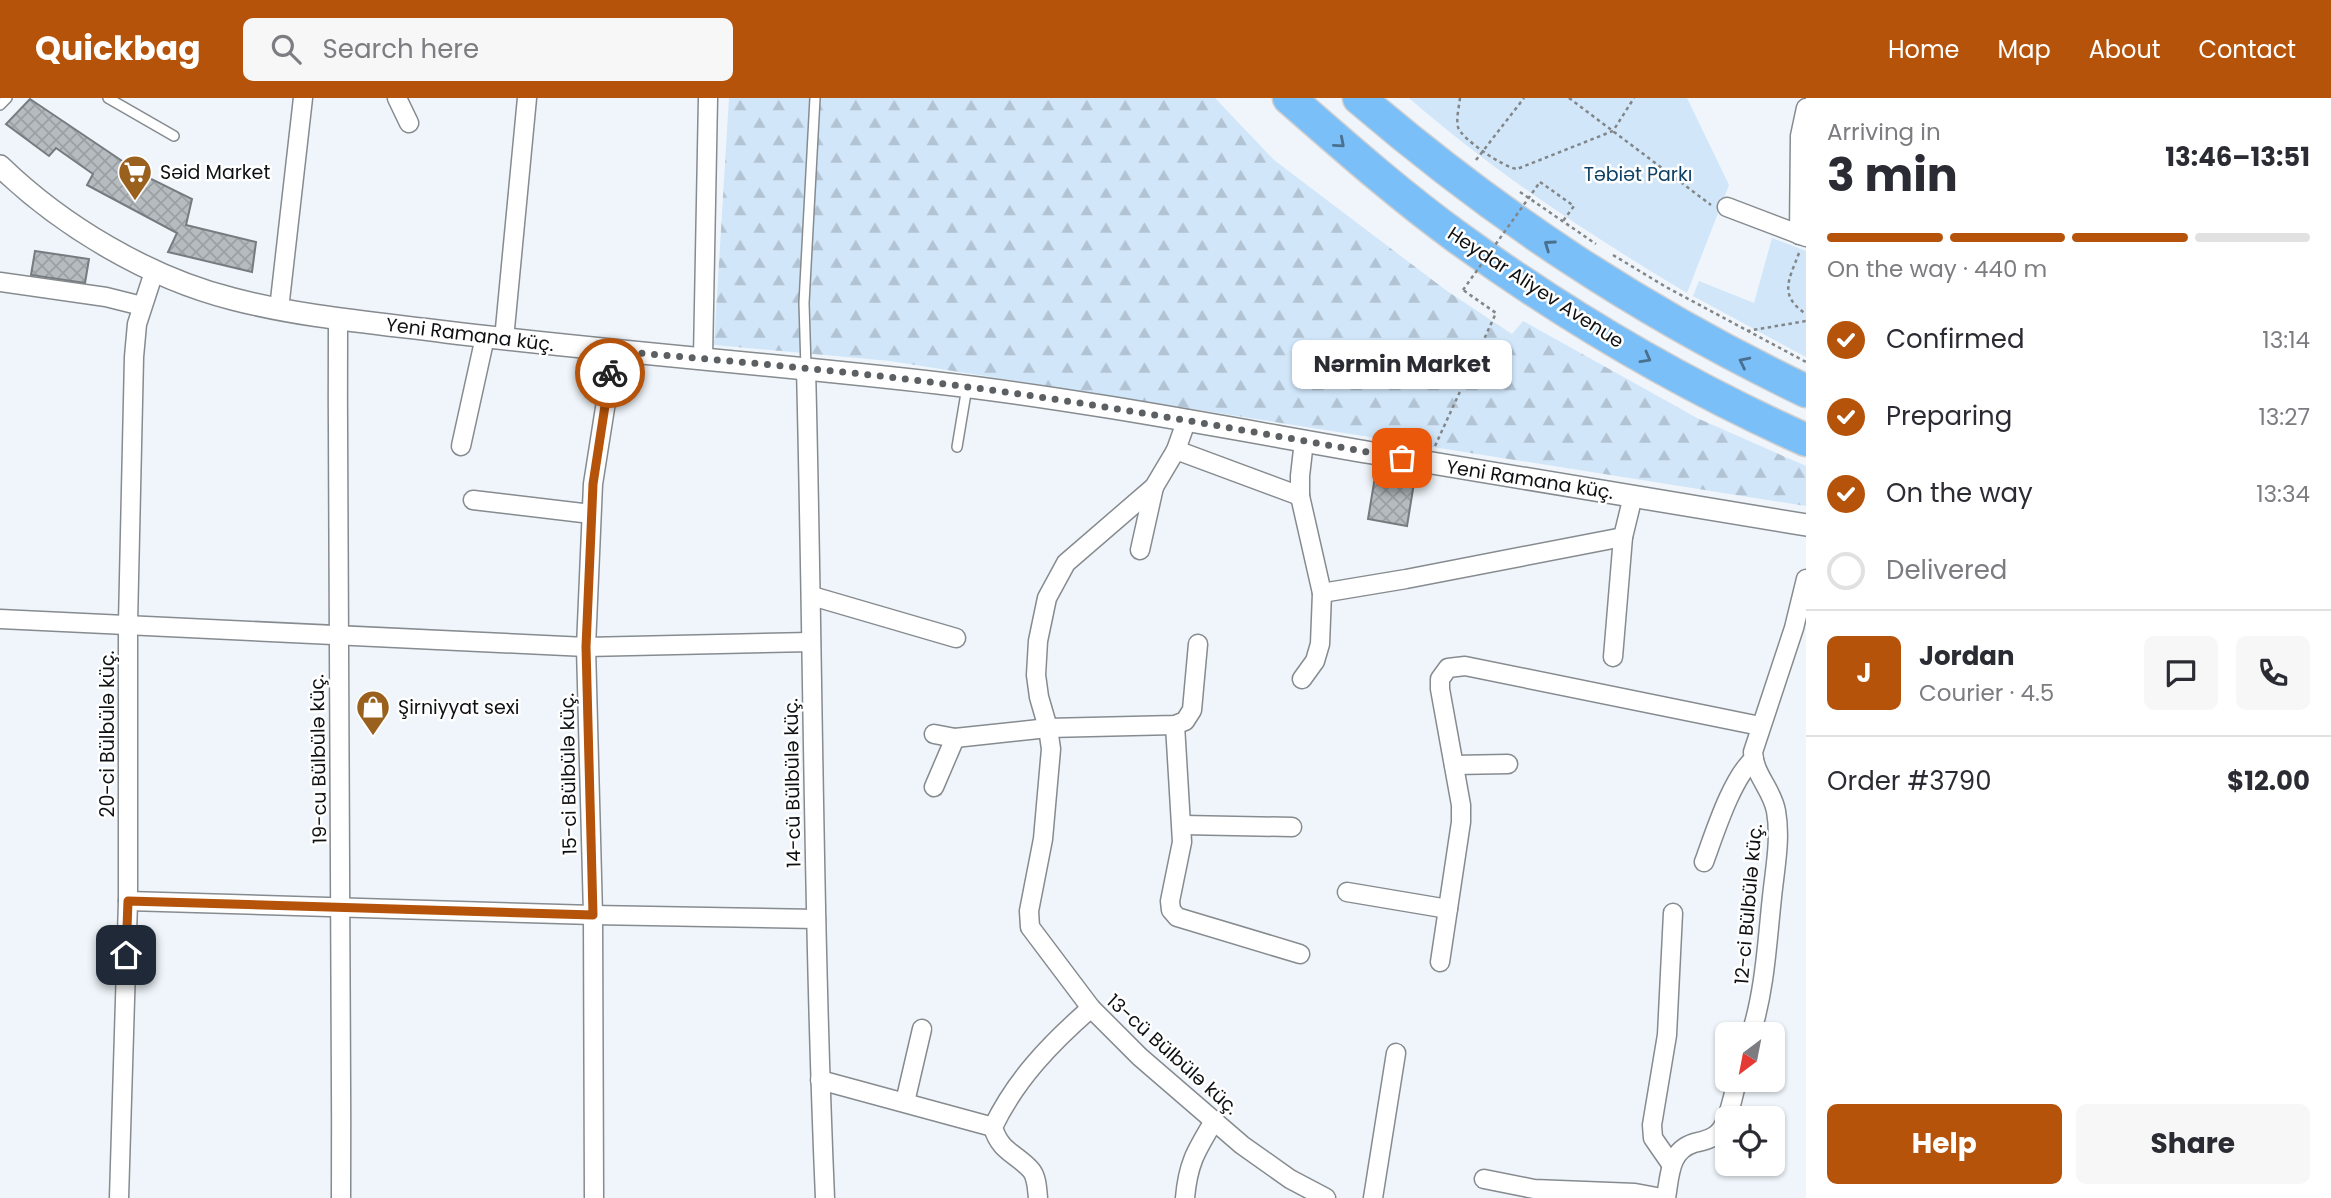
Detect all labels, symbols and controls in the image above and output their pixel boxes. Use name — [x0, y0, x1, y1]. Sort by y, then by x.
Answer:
search box — [243, 18, 733, 81]
text: Quickbag — [35, 25, 201, 72]
icon: search — [267, 30, 305, 68]
text: Search here — [323, 31, 479, 67]
text: Home — [1888, 33, 1960, 66]
text: Map — [1998, 33, 2051, 66]
text: About — [2089, 33, 2160, 66]
text: Contact — [2198, 33, 2296, 66]
text: Arriving in — [1827, 116, 1941, 148]
one-way arrow — [1332, 135, 1345, 147]
text: 13:46–13:51 — [2165, 139, 2310, 175]
text: 3 min — [1827, 143, 1958, 207]
supermarket icon: Səid Market — [116, 153, 154, 202]
place label: Səid Market — [160, 159, 270, 186]
park label: Təbiət Parkı — [1584, 161, 1692, 188]
street label: Heydar Aliyev Avenue — [1442, 220, 1629, 355]
one-way arrow — [1544, 241, 1557, 253]
text: On the way · 440 m — [1827, 253, 2047, 285]
street label: Yeni Ramana küç. — [384, 311, 556, 358]
icon: check — [1827, 321, 1865, 359]
text: Confirmed — [1886, 321, 2024, 357]
text: 13:14 — [2262, 324, 2310, 356]
courier — [575, 338, 645, 408]
callout: Nərmin Market — [1292, 339, 1512, 388]
text: Nərmin Market — [1313, 348, 1491, 380]
one-way arrow — [1638, 350, 1651, 363]
icon: bike — [591, 354, 629, 392]
one-way arrow — [1739, 356, 1751, 370]
icon: check — [1827, 398, 1865, 436]
text: Preparing — [1886, 398, 2012, 434]
text: 13:27 — [2258, 401, 2310, 433]
pin — [1372, 428, 1432, 488]
icon: bag — [1383, 439, 1421, 477]
street label: Yeni Ramana küç. — [1444, 453, 1616, 506]
icon: check — [1827, 475, 1865, 513]
text: On the way — [1886, 475, 2033, 511]
text: 13:34 — [2256, 478, 2310, 510]
text: Delivered — [1886, 552, 2007, 588]
button: chat — [2144, 636, 2218, 710]
button: phone — [2236, 636, 2310, 710]
text: Jordan — [1919, 638, 2015, 674]
street label: 20-ci Bülbülə küç. — [94, 650, 121, 818]
text: J — [1856, 655, 1872, 691]
street label: 19-cu Bülbülə küç. — [304, 674, 333, 844]
text: Courier · 4.5 — [1919, 677, 2054, 709]
shop icon: Şirniyyat sexi — [354, 688, 392, 737]
street label: 15-ci Bülbülə küç. — [554, 693, 583, 855]
place label: Şirniyyat sexi — [398, 694, 519, 721]
street label: 14-cü Bülbülə küç. — [778, 698, 807, 868]
text: Order #3790 — [1827, 763, 1992, 799]
text: $12.00 — [2227, 763, 2310, 799]
street label: 12-ci Bülbülə küç. — [1728, 823, 1769, 986]
pin — [96, 925, 156, 985]
icon: home — [107, 936, 145, 974]
street label: 13-cü Bülbülə küç. — [1101, 988, 1244, 1121]
north arrow — [1715, 1022, 1785, 1092]
map controls — [1715, 1022, 1785, 1176]
button: Help — [1827, 1104, 2062, 1184]
button: Share — [2076, 1104, 2310, 1184]
button: locate — [1715, 1106, 1785, 1176]

